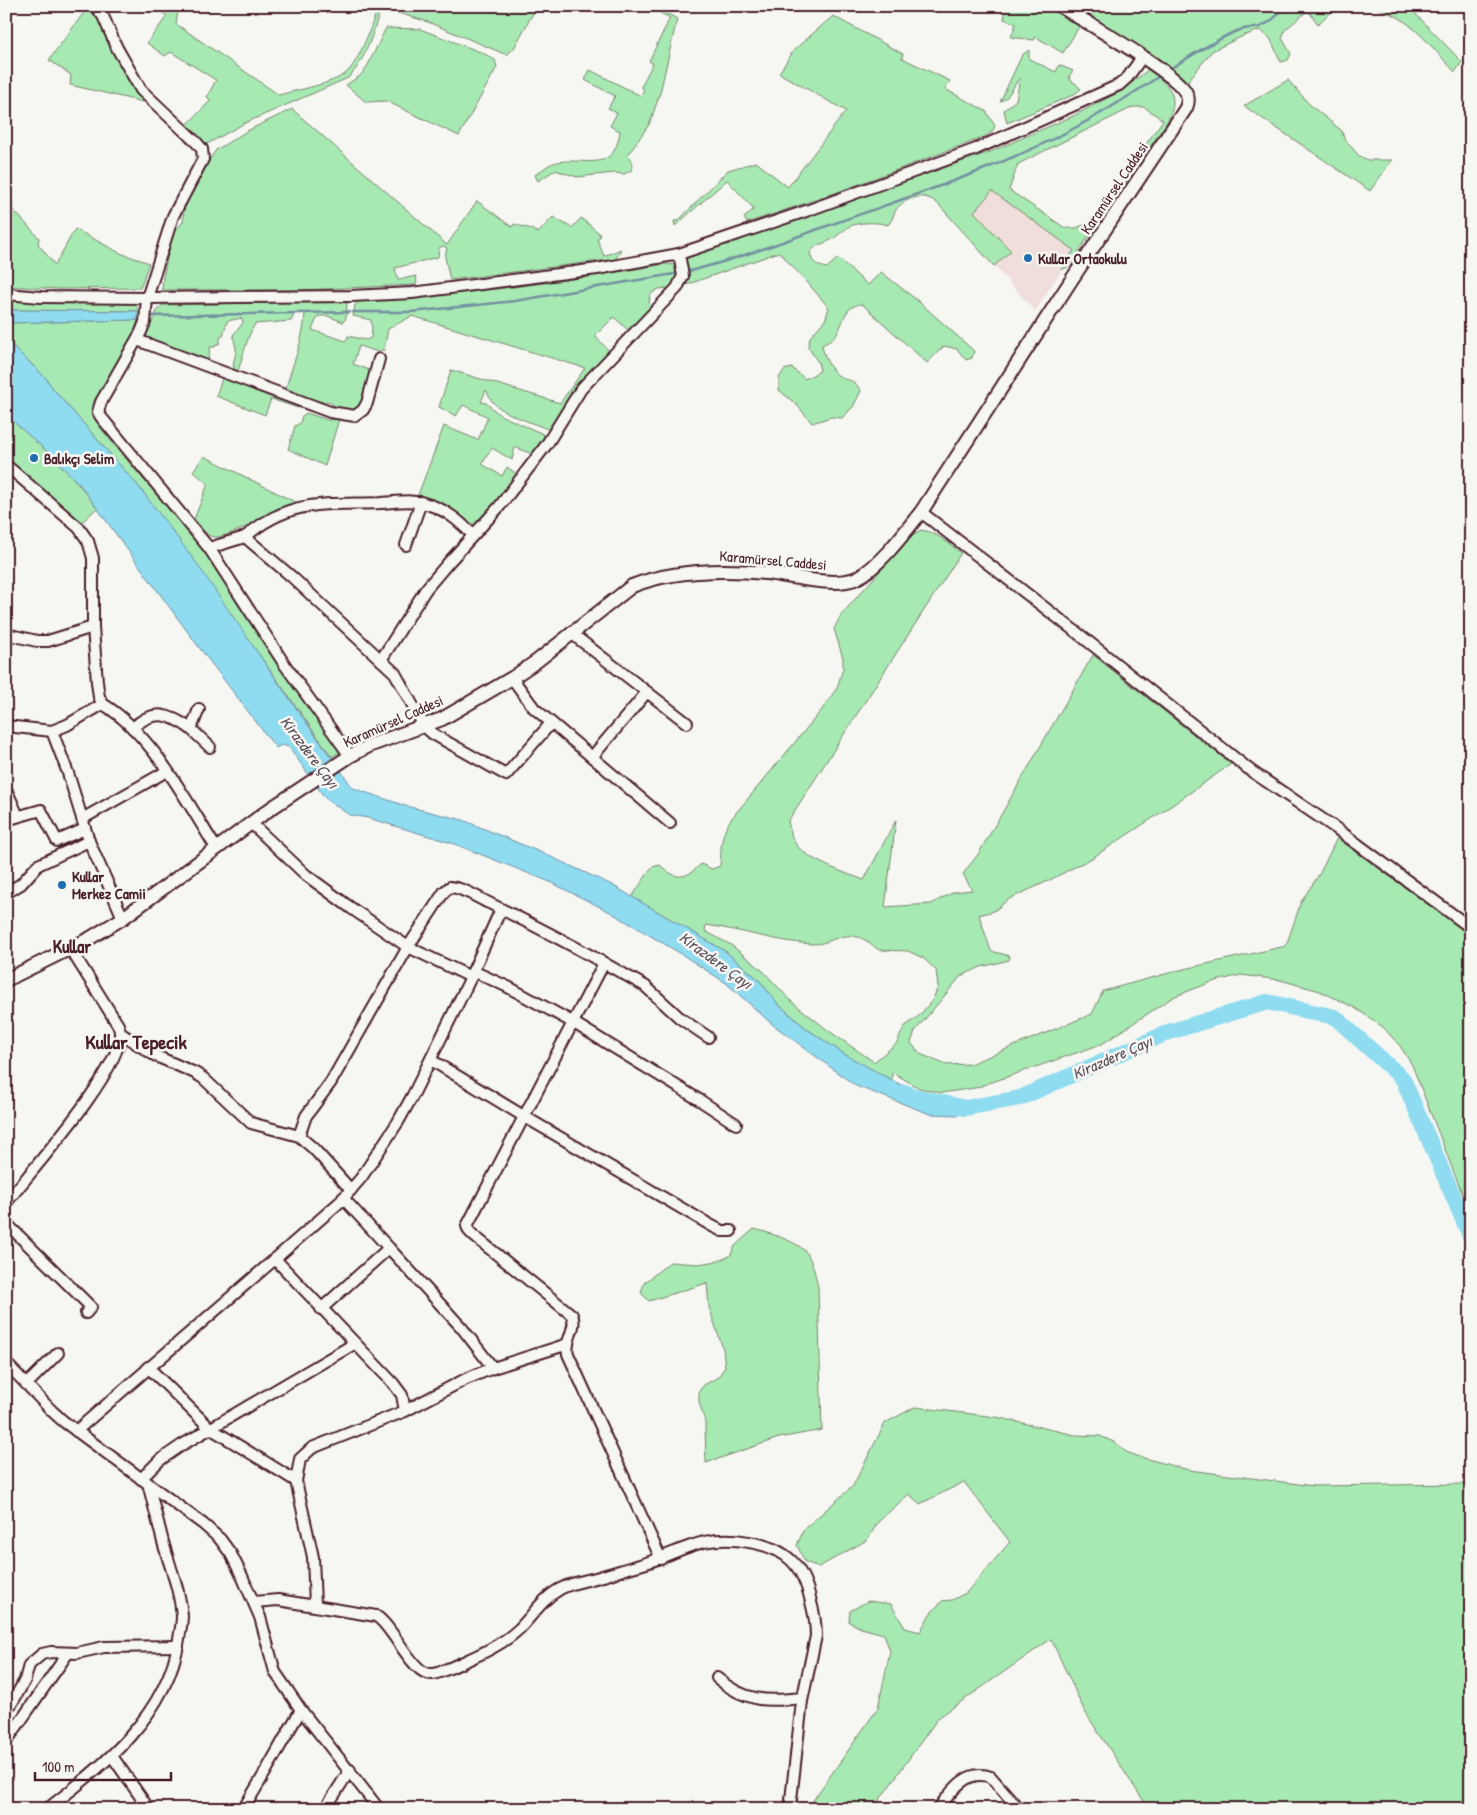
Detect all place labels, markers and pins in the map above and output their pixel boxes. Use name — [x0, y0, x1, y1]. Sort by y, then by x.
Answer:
place label: Kullar Ortaokulu — [1038, 248, 1128, 269]
marker: Kullar Ortaokulu — [1022, 252, 1034, 264]
place label: Balıkçı Selim — [44, 448, 114, 469]
marker: Balıkçı Selim — [28, 452, 40, 464]
place label: Kullar Merkez Camii — [72, 866, 146, 904]
marker: Kullar Merkez Camii — [56, 879, 68, 891]

